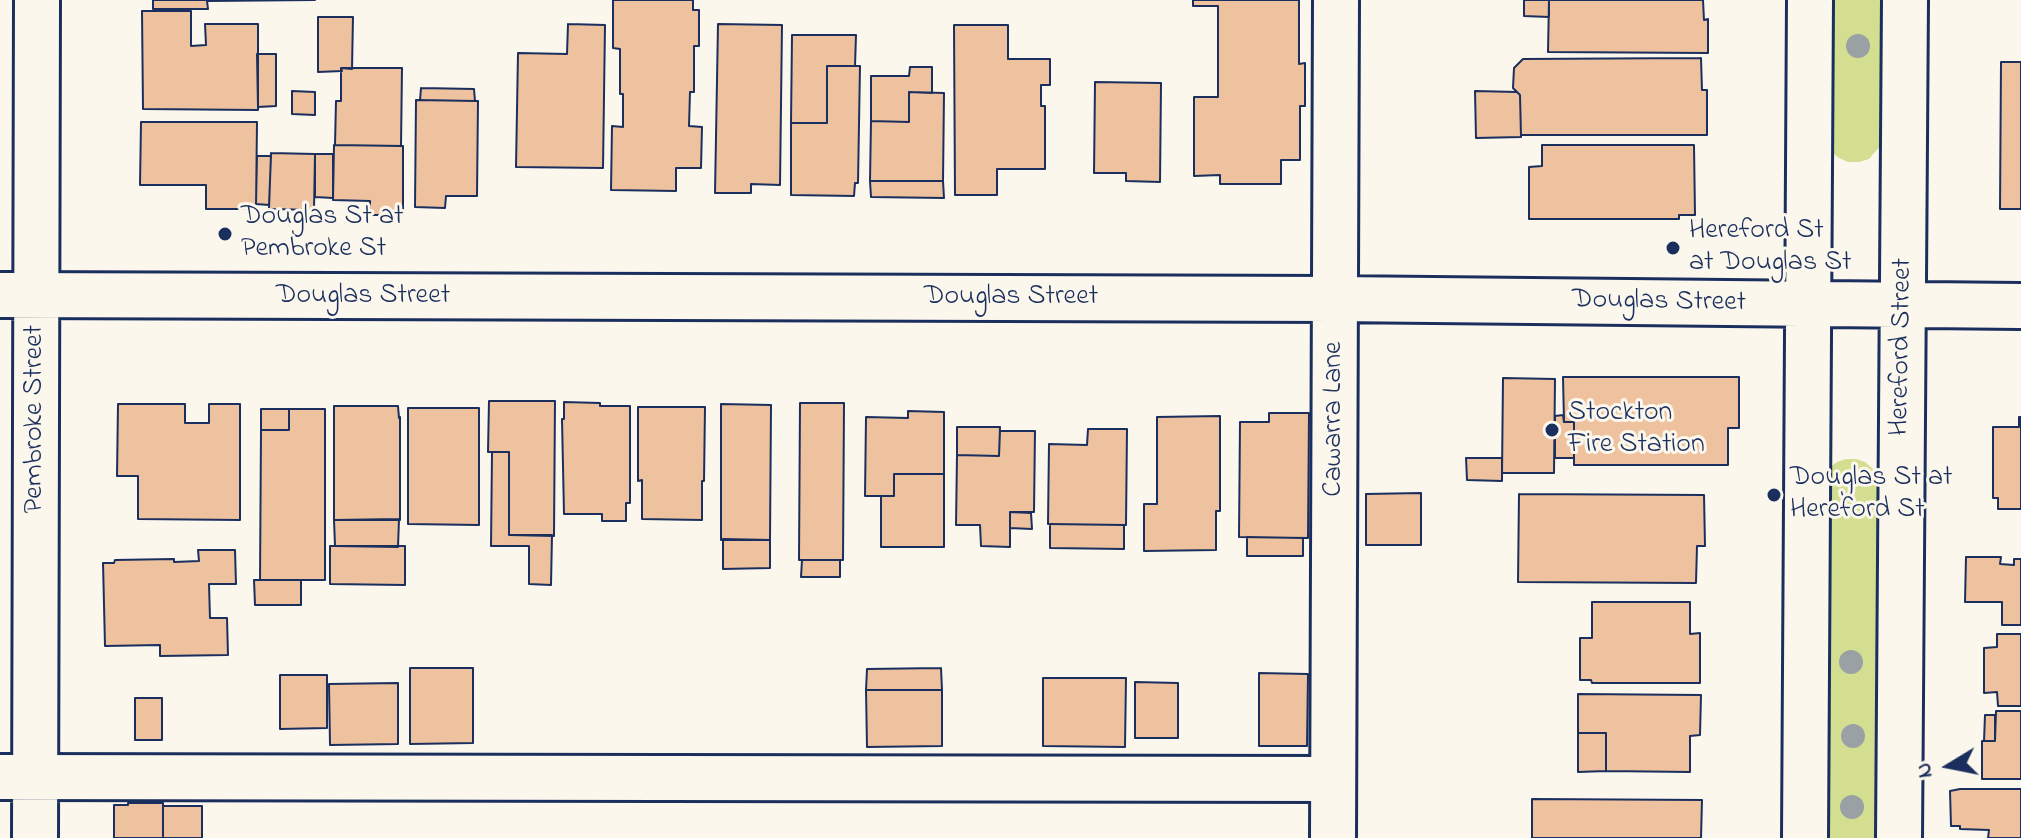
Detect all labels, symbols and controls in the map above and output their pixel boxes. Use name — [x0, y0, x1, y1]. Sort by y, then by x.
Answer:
place label: Douglas St at Pembroke St — [241, 201, 404, 267]
place label: Hereford St at Douglas St — [1689, 215, 1852, 281]
marker: Douglas St at Pembroke St — [216, 225, 234, 243]
marker: Hereford St at Douglas St — [1664, 239, 1682, 257]
street label: Hereford Street — [1885, 258, 1921, 436]
street label: Douglas Street — [276, 280, 450, 314]
street label: Douglas Street — [924, 281, 1098, 315]
street label: Douglas Street — [1572, 285, 1746, 321]
street label: Pembroke Street — [19, 325, 53, 513]
street label: Cawarra Lane — [1318, 341, 1352, 497]
place label: Stockton Fire Station — [1568, 397, 1705, 463]
marker: Stockton Fire Station — [1543, 421, 1561, 439]
place label: Douglas St at Hereford St — [1790, 462, 1953, 528]
marker: Douglas St at Hereford St — [1765, 486, 1783, 504]
north arrow — [1909, 726, 1989, 806]
text: N — [1908, 760, 1942, 780]

